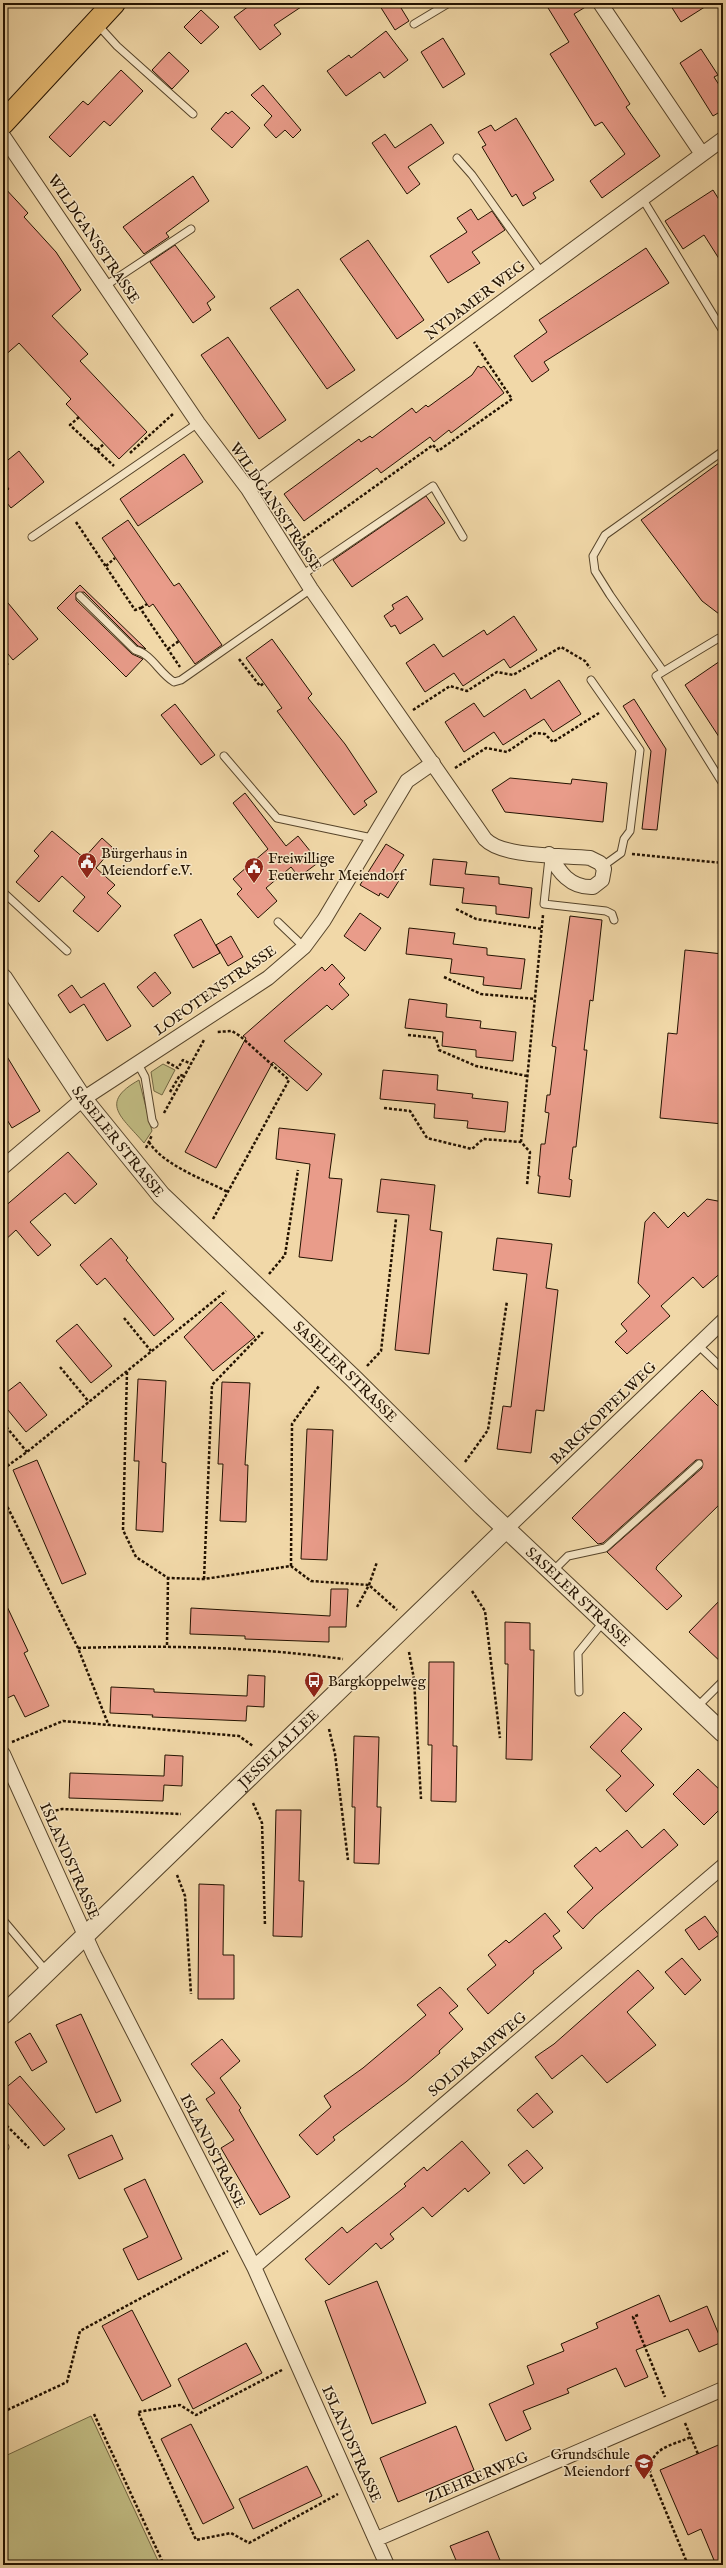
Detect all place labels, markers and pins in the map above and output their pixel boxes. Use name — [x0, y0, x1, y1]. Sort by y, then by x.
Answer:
place label: Bürgerhaus in Meiendorf e.V. — [101, 844, 192, 880]
place label: Freiwillige Feuerwehr Meiendorf — [268, 849, 407, 885]
public building icon: Bürgerhaus in Meiendorf e.V. — [76, 851, 98, 879]
public building icon: Freiwillige Feuerwehr Meiendorf — [243, 856, 265, 884]
bus stop icon: Bargkoppelweg — [303, 1670, 325, 1698]
place label: Bargkoppelweg — [328, 1672, 427, 1691]
place label: Grundschule Meiendorf — [551, 2445, 633, 2481]
school or university icon: Grundschule Meiendorf — [633, 2452, 655, 2480]

